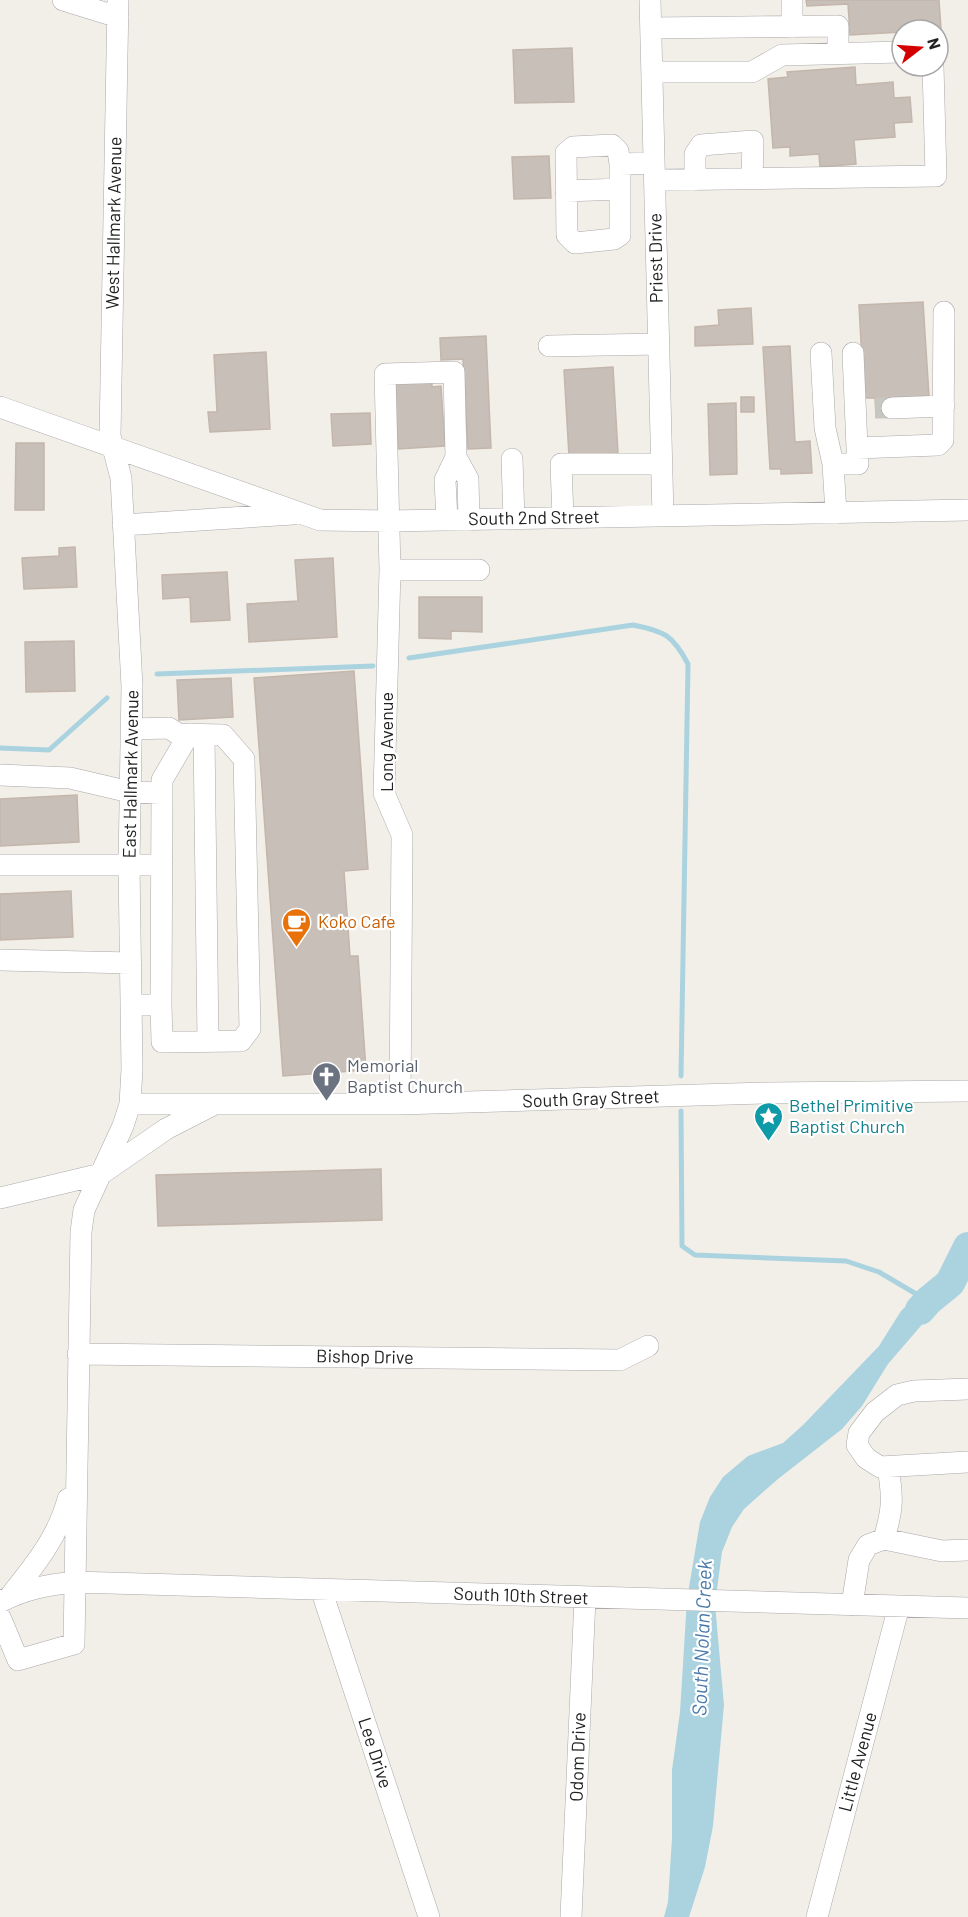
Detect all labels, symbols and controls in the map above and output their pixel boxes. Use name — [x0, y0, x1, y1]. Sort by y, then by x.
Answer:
north arrow — [890, 18, 950, 78]
text: N — [924, 36, 945, 51]
street label: West Hallmark Avenue — [100, 136, 126, 310]
street label: Priest Drive — [643, 213, 667, 303]
street label: South 2nd Street — [468, 505, 600, 529]
street label: East Hallmark Avenue — [118, 690, 142, 858]
street label: Long Avenue — [375, 692, 397, 792]
cafe icon: Koko Cafe — [281, 906, 313, 948]
place label: Koko Cafe — [318, 910, 396, 932]
place label: Memorial Baptist Church — [347, 1054, 463, 1097]
church icon: Memorial Baptist Church — [310, 1060, 342, 1102]
street label: South Gray Street — [522, 1085, 660, 1111]
place label: Bethel Primitive Baptist Church — [789, 1094, 913, 1137]
place icon: Bethel Primitive Baptist Church — [752, 1100, 784, 1142]
street label: Bishop Drive — [316, 1344, 414, 1368]
water label: South Nolan Creek — [686, 1559, 716, 1716]
street label: South 10th Street — [453, 1582, 589, 1608]
street label: Little Avenue — [833, 1709, 881, 1814]
street label: Odom Drive — [564, 1712, 590, 1802]
street label: Lee Drive — [354, 1715, 398, 1791]

